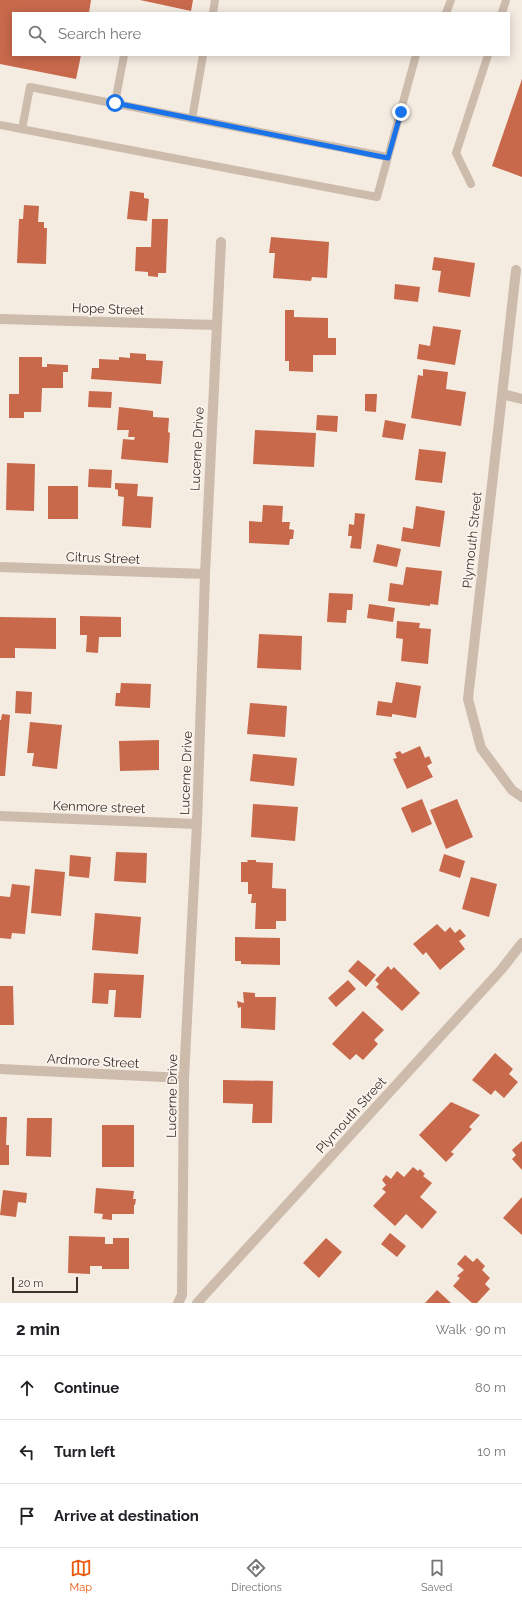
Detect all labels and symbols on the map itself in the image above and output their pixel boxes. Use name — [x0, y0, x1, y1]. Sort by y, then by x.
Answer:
route start — [106, 94, 124, 112]
route end — [392, 103, 410, 121]
street label: Hope Street — [72, 300, 145, 318]
street label: Lucerne Drive — [187, 406, 207, 491]
street label: Plymouth Street — [459, 490, 485, 589]
street label: Citrus Street — [66, 549, 141, 567]
street label: Lucerne Drive — [177, 730, 195, 815]
street label: Kenmore street — [52, 798, 146, 816]
street label: Ardmore Street — [47, 1051, 140, 1071]
street label: Lucerne Drive — [164, 1053, 180, 1138]
street label: Plymouth Street — [313, 1073, 390, 1156]
scale bar — [12, 1275, 78, 1294]

